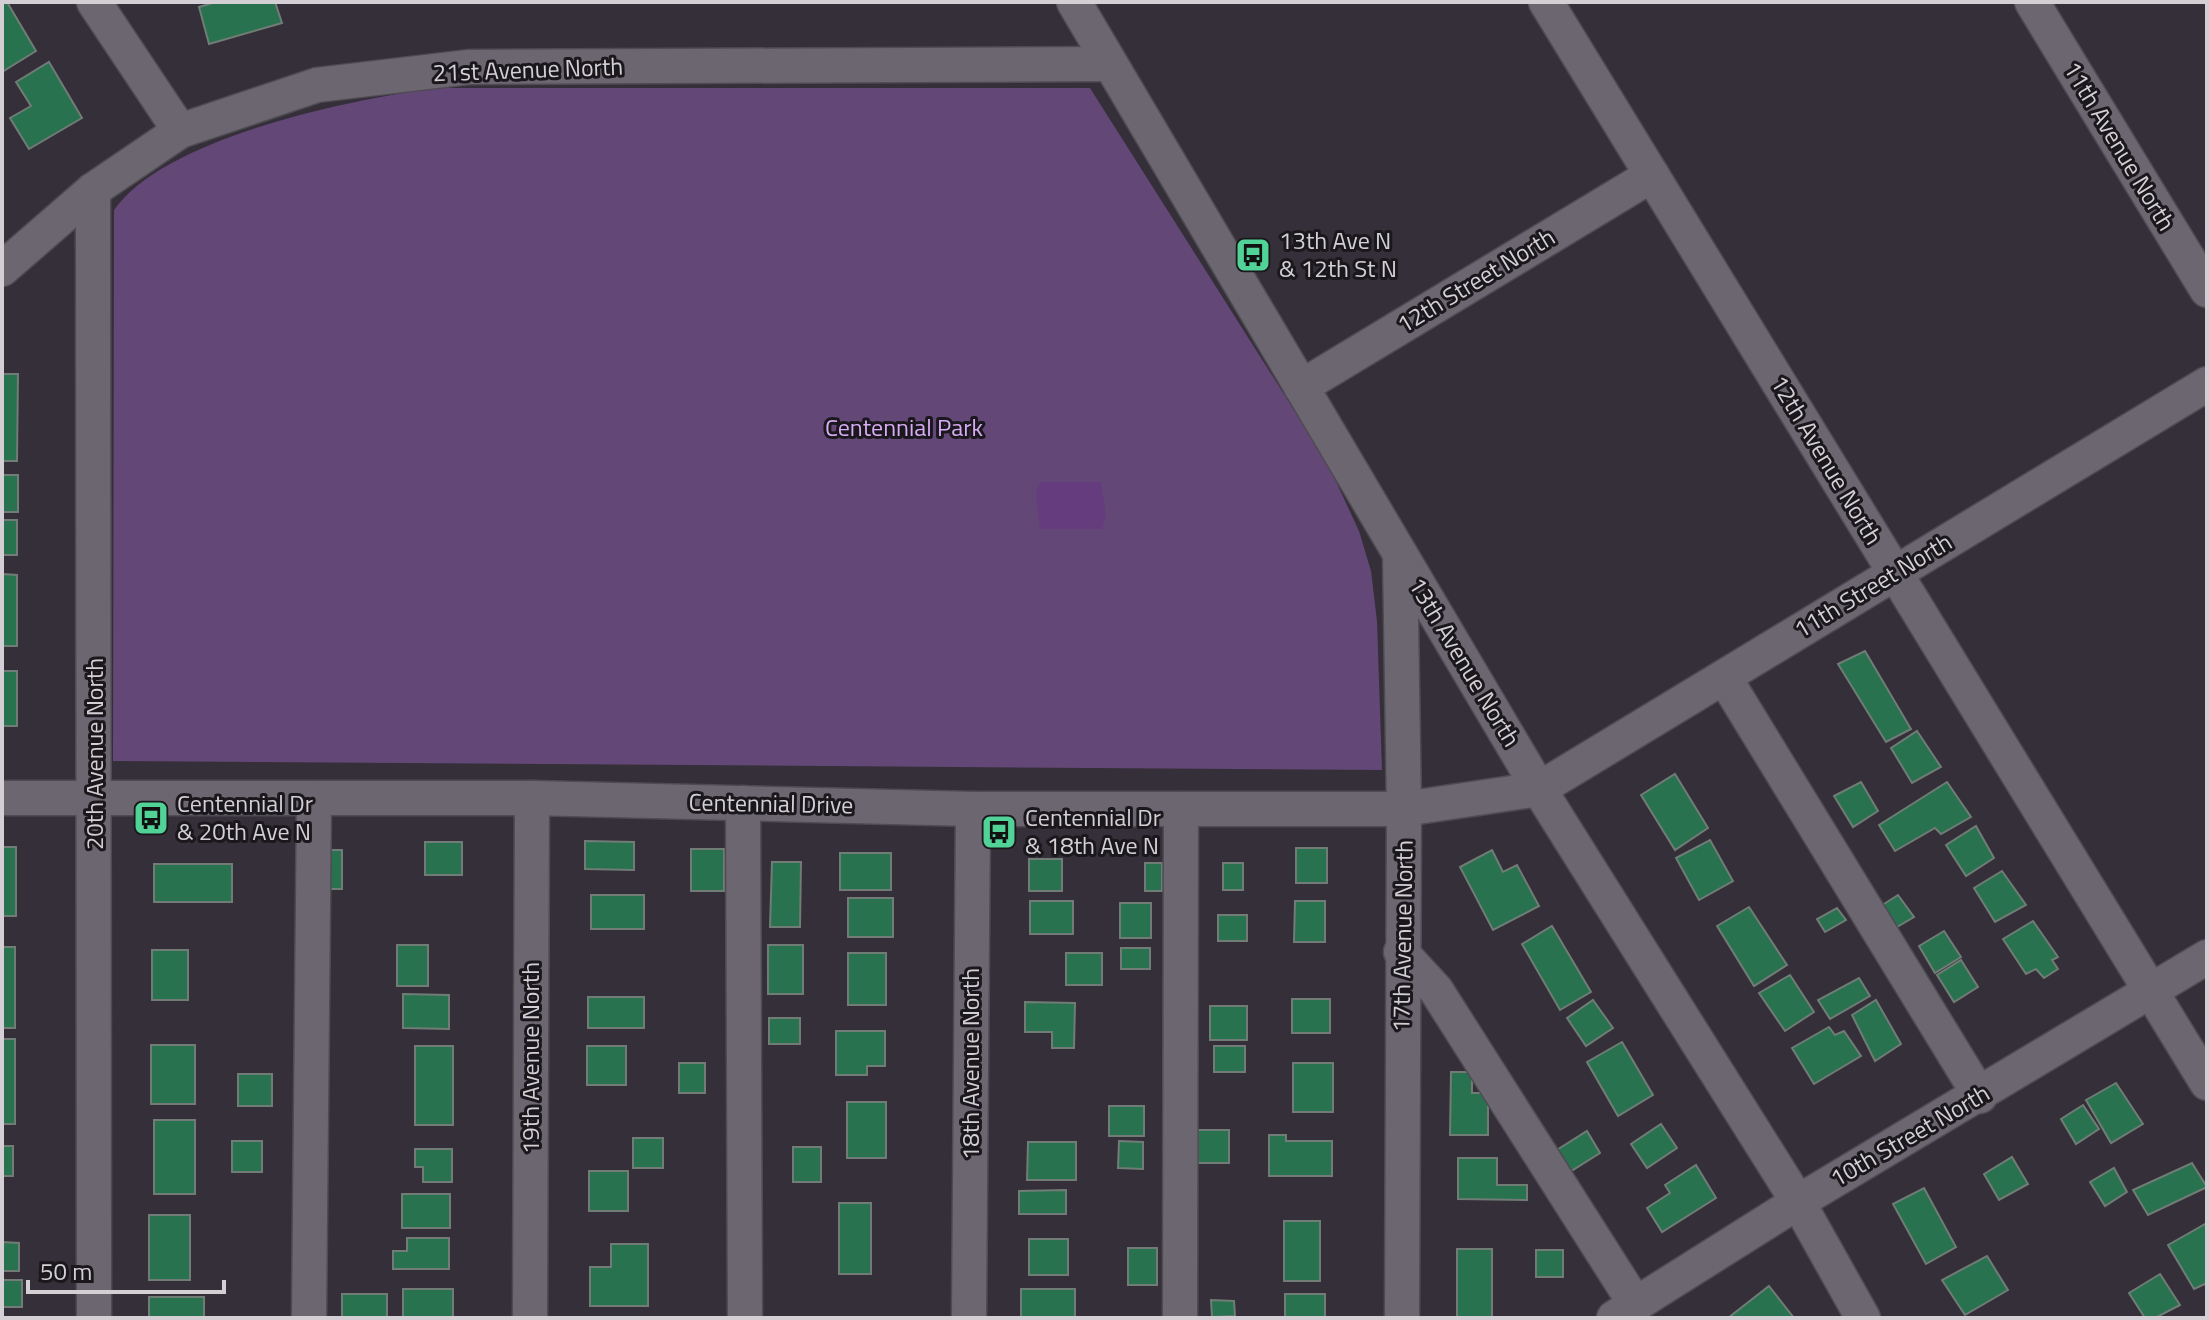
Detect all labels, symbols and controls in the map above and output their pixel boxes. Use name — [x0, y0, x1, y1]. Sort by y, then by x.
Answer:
street label: 21st Avenue North — [432, 48, 624, 90]
street label: 11th Avenue North — [2055, 54, 2185, 237]
street label: 12th Street North — [1389, 219, 1561, 342]
place label: 13th Ave N & 12th St N — [1279, 222, 1397, 286]
bus stop icon: 13th Ave N & 12th St N — [1234, 236, 1272, 274]
street label: 12th Avenue North — [1762, 368, 1892, 551]
park label: Centennial Park — [825, 409, 984, 445]
street label: 11th Street North — [1786, 524, 1958, 647]
street label: 13th Avenue North — [1400, 570, 1530, 753]
street label: 20th Avenue North — [76, 658, 112, 850]
street label: Centennial Drive — [688, 784, 854, 822]
place label: Centennial Dr & 20th Ave N — [177, 785, 313, 849]
bus stop icon: Centennial Dr & 20th Ave N — [132, 799, 170, 837]
place label: Centennial Dr & 18th Ave N — [1025, 799, 1161, 863]
bus stop icon: Centennial Dr & 18th Ave N — [980, 813, 1018, 851]
street label: 17th Avenue North — [1382, 840, 1422, 1032]
street label: 19th Avenue North — [512, 962, 548, 1154]
street label: 18th Avenue North — [952, 968, 988, 1160]
street label: 10th Street North — [1823, 1075, 1996, 1195]
scale bar — [28, 1244, 224, 1294]
text: 50 m — [40, 1253, 92, 1289]

